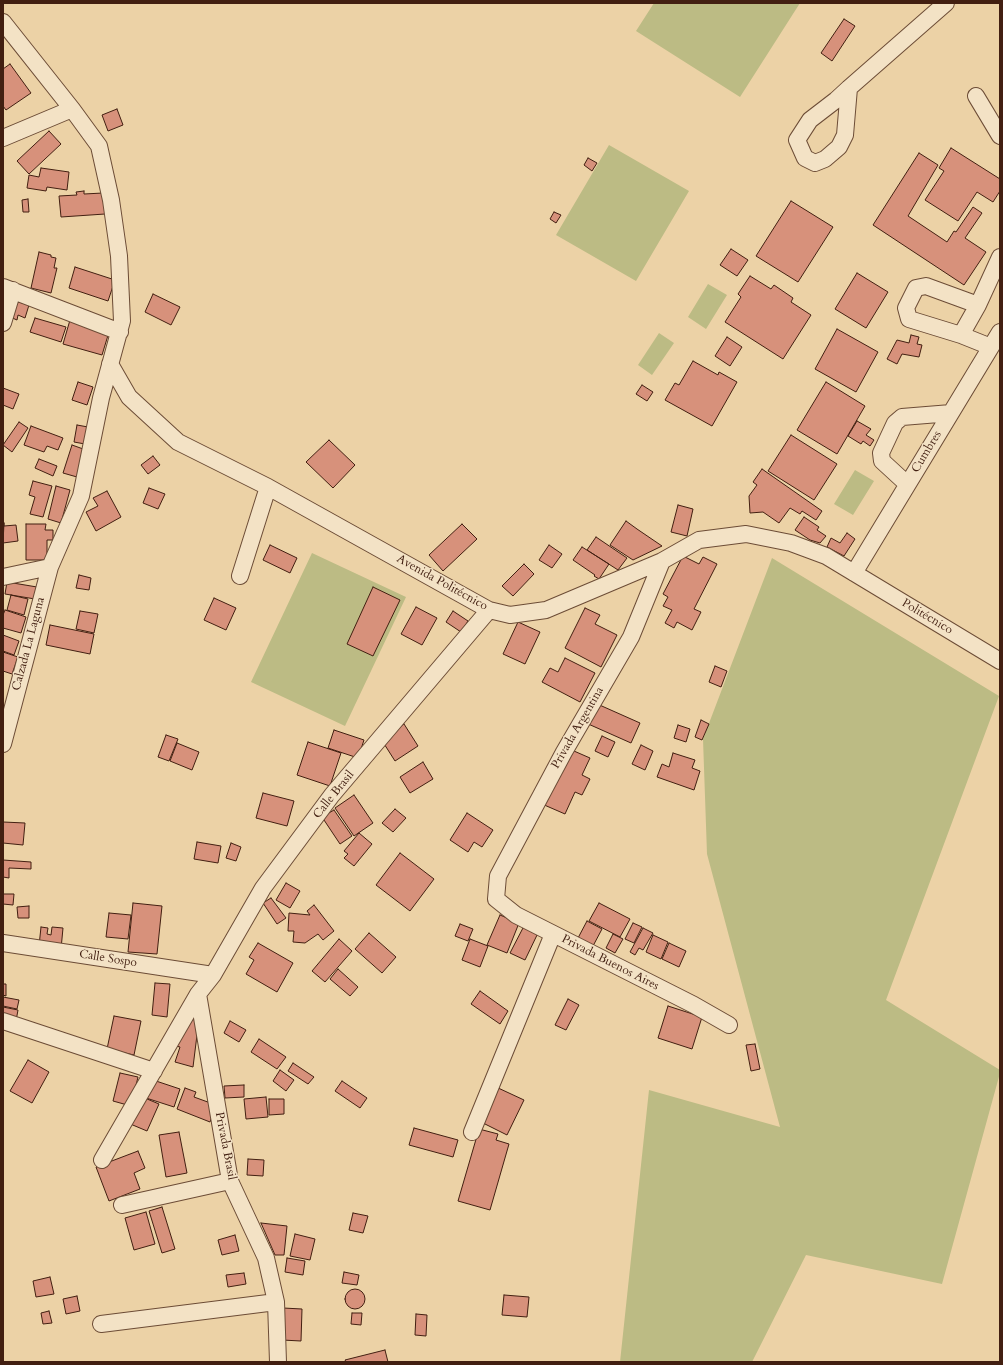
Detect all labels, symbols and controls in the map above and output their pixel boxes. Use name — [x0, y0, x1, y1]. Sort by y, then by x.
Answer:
street label: Cumbres — [909, 428, 945, 476]
street label: Avenida Politécnico — [394, 552, 490, 614]
street label: Calzada La Laguna — [10, 596, 48, 692]
street label: Politécnico — [899, 596, 955, 638]
street label: Privada Argentina — [549, 685, 607, 771]
street label: Calle Brasil — [310, 768, 358, 822]
street label: Privada Buenos Aires — [559, 932, 661, 994]
street label: Calle Sospo — [78, 947, 138, 971]
street label: Privada Brasil — [211, 1111, 239, 1181]

